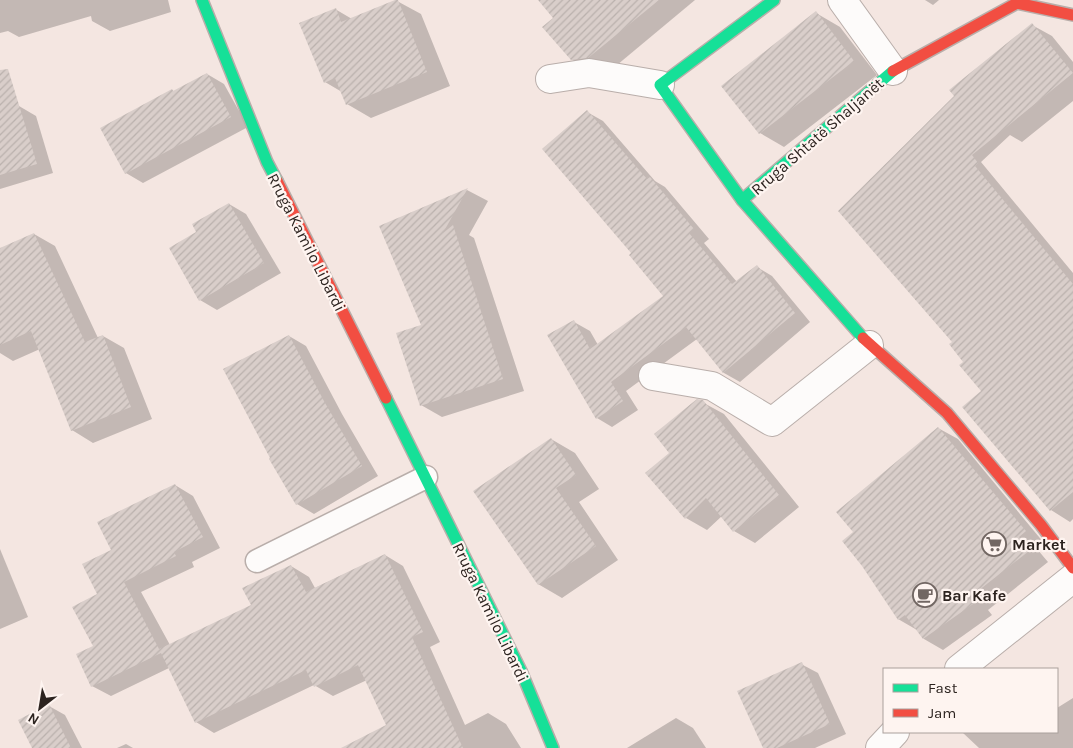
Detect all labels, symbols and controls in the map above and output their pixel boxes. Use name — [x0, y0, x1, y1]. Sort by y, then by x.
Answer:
street label: Rruga Shtatë Shaljanët — [747, 74, 887, 199]
street label: Rruga Kamilo Libardi — [263, 170, 350, 315]
supermarket icon: Market — [981, 531, 1007, 557]
place label: Market — [1012, 535, 1066, 554]
street label: Rruga Kamilo Libardi — [449, 539, 533, 685]
cafe icon: Bar Kafe — [912, 582, 938, 608]
place label: Bar Kafe — [942, 586, 1006, 605]
legend — [883, 668, 1058, 733]
text: Fast — [928, 679, 958, 697]
north arrow — [15, 683, 65, 733]
text: Jam — [928, 704, 956, 722]
text: N — [25, 709, 42, 729]

